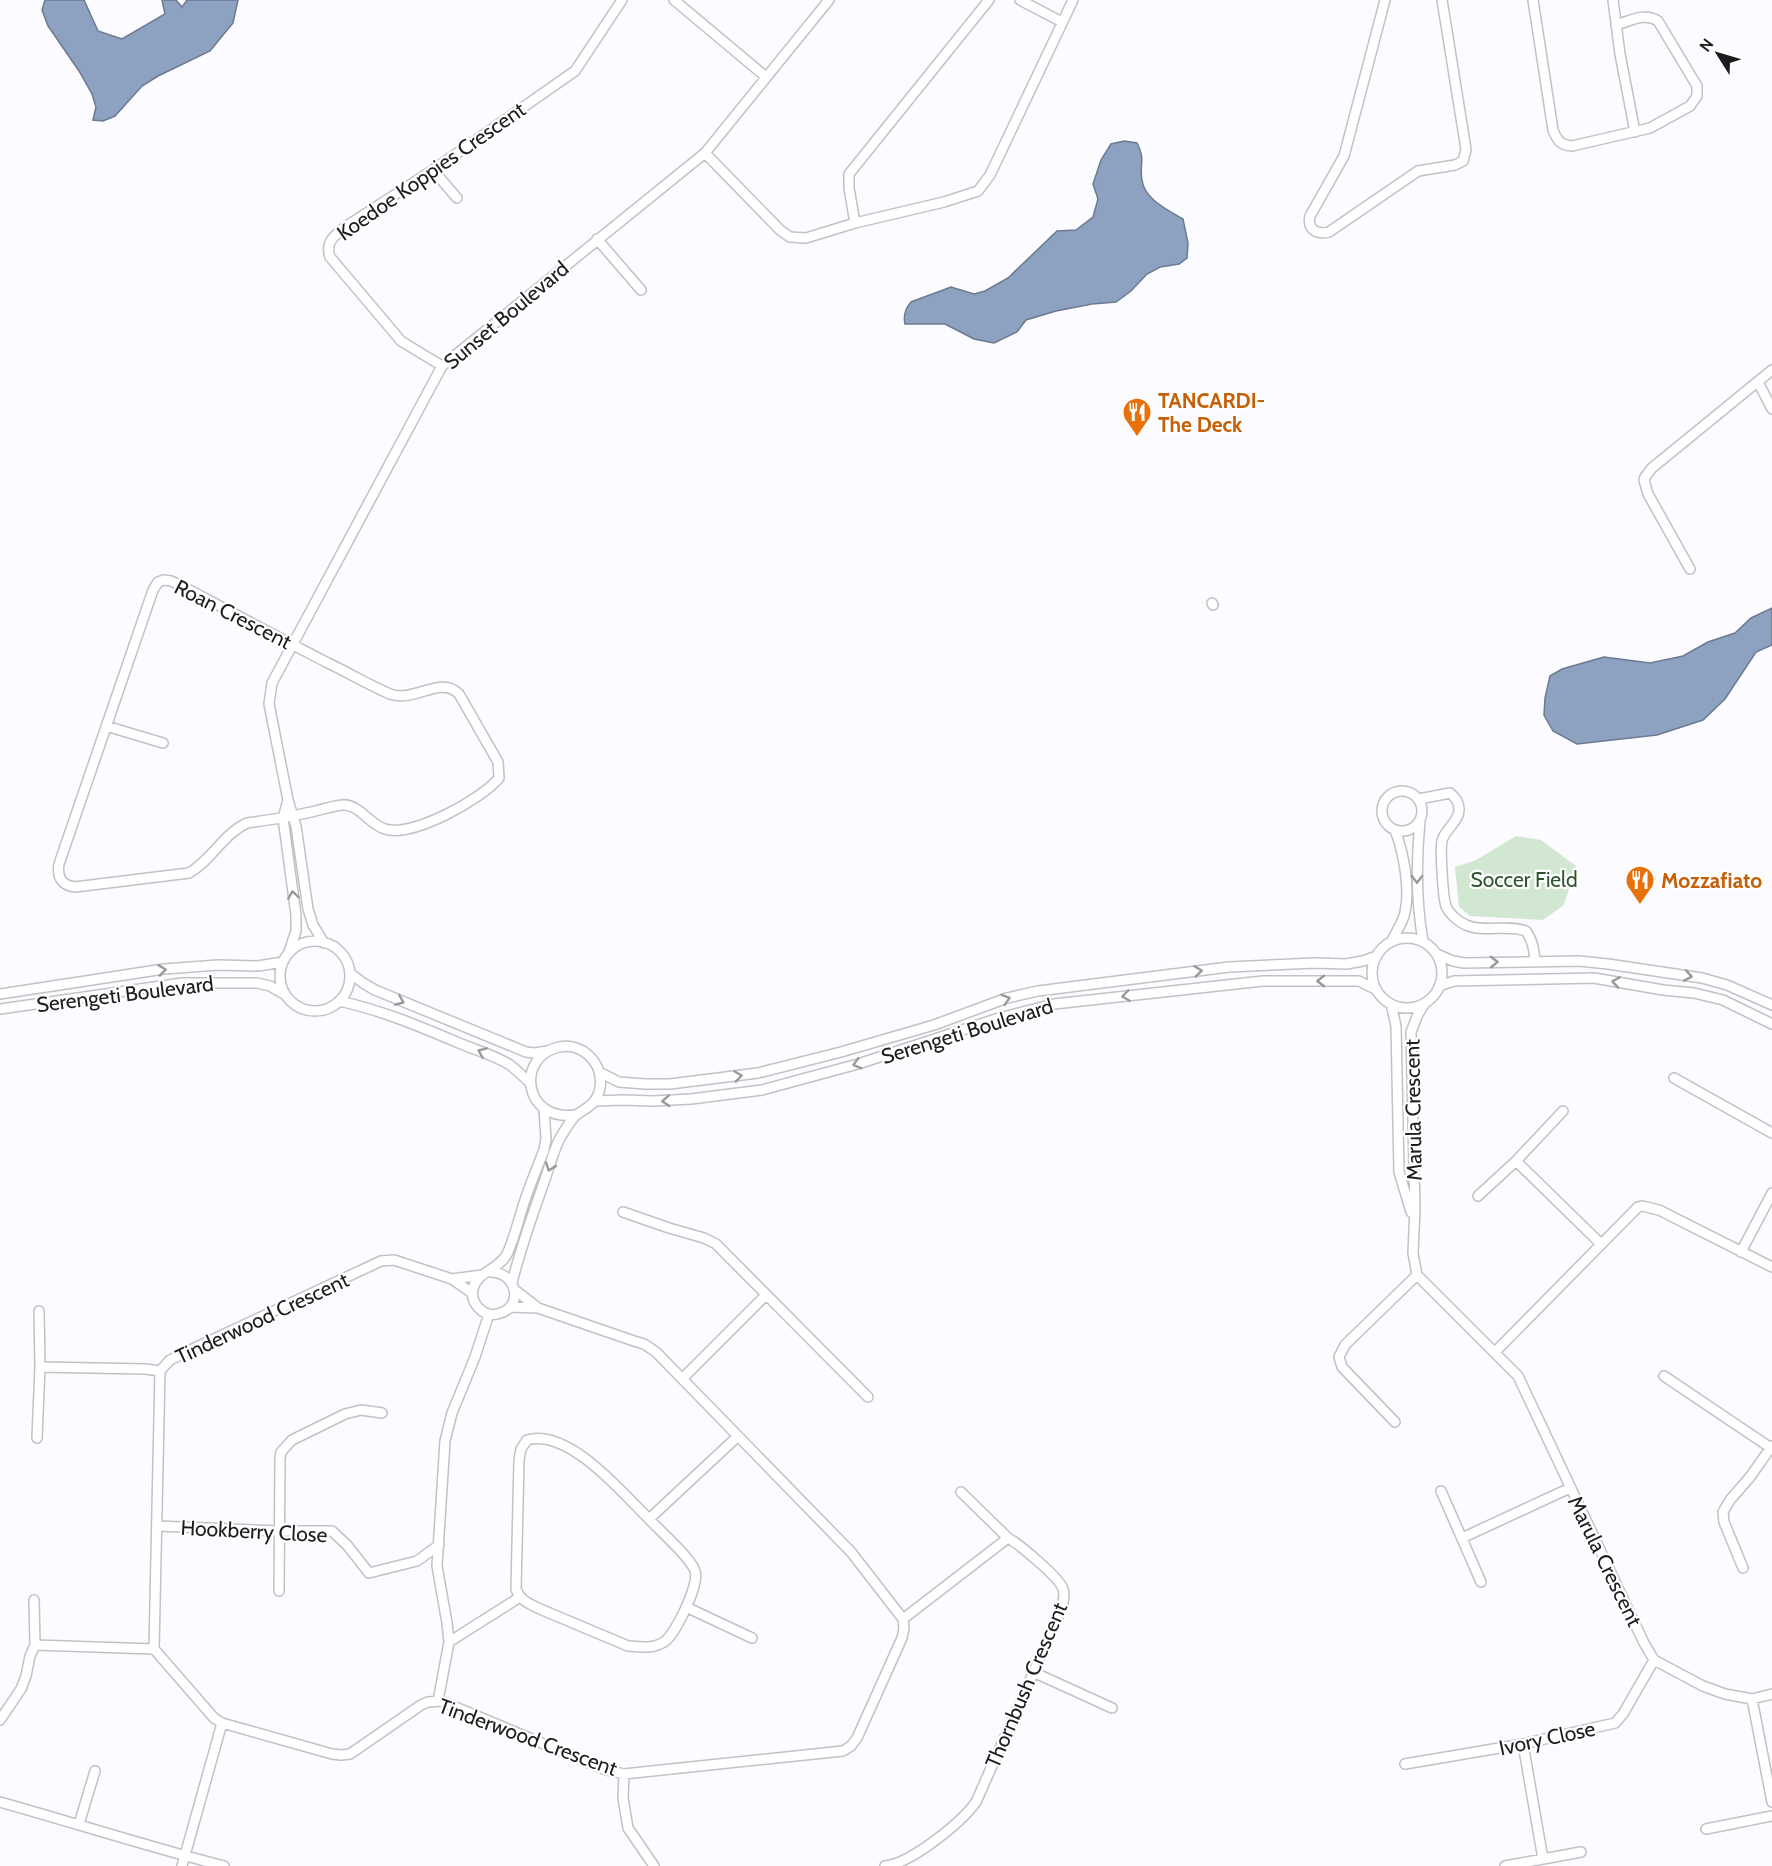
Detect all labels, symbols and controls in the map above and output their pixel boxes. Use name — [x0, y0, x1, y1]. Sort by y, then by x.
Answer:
north arrow — [1688, 24, 1748, 84]
text: N — [1695, 35, 1717, 56]
street label: Koedoe Koppies Crescent — [332, 96, 530, 246]
street label: Sunset Boulevard — [439, 256, 573, 374]
place label: TANCARDI- The Deck — [1158, 388, 1265, 437]
restaurant icon: TANCARDI- The Deck — [1121, 396, 1153, 438]
street label: Roan Crescent — [170, 574, 296, 654]
restaurant icon: Mozzafiato — [1624, 864, 1656, 906]
park label: Soccer Field — [1470, 867, 1578, 892]
place label: Mozzafiato — [1661, 868, 1762, 893]
one-way arrow — [1411, 875, 1423, 884]
one-way arrow — [288, 891, 300, 900]
one-way arrow — [1489, 956, 1498, 968]
one-way arrow — [157, 964, 166, 976]
one-way arrow — [1194, 965, 1203, 978]
one-way arrow — [1682, 969, 1692, 982]
street label: Serengeti Boulevard — [35, 971, 215, 1017]
one-way arrow — [1316, 975, 1325, 987]
one-way arrow — [1611, 976, 1621, 989]
one-way arrow — [1122, 989, 1131, 1001]
street label: Serengeti Boulevard — [878, 993, 1056, 1069]
one-way arrow — [394, 994, 405, 1006]
one-way arrow — [1000, 994, 1011, 1006]
street label: Marula Crescent — [1399, 1039, 1427, 1181]
one-way arrow — [478, 1048, 489, 1060]
one-way arrow — [852, 1057, 863, 1069]
one-way arrow — [733, 1071, 743, 1083]
one-way arrow — [662, 1094, 671, 1107]
one-way arrow — [544, 1161, 557, 1172]
street label: Tinderwood Crescent — [171, 1267, 353, 1369]
street label: Marula Crescent — [1563, 1492, 1647, 1630]
street label: Hookberry Close — [180, 1515, 328, 1547]
street label: Thornbush Crescent — [980, 1599, 1072, 1771]
street label: Tinderwood Crescent — [435, 1693, 621, 1781]
street label: Ivory Close — [1497, 1716, 1598, 1760]

